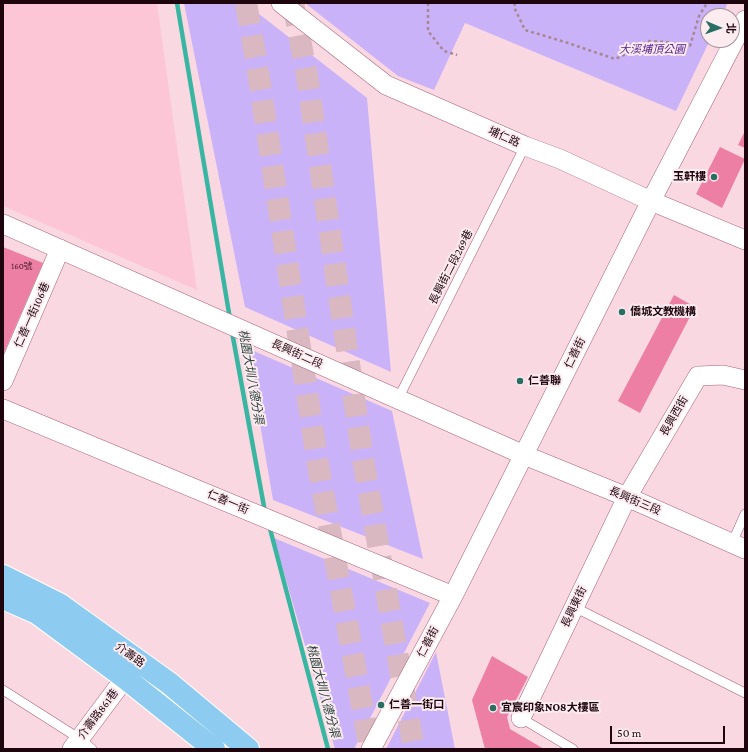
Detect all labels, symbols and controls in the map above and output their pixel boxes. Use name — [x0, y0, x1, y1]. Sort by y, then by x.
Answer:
north arrow — [700, 8, 740, 48]
text: 北 — [725, 23, 737, 34]
park label: 大溪埔頂公園 — [619, 43, 685, 57]
street label: 埔仁路 — [486, 124, 522, 150]
place label: 玉軒樓 — [673, 170, 706, 184]
marker: 玉軒樓 — [709, 172, 719, 182]
street label: 長興街二段269巷 — [426, 227, 476, 307]
house number: 160號 — [11, 261, 33, 271]
street label: 仁善一街106巷 — [12, 280, 52, 350]
place label: 僑城文教機構 — [630, 305, 696, 319]
marker: 僑城文教機構 — [617, 307, 627, 317]
water label: 桃園大圳八德分渠 — [236, 328, 266, 426]
street label: 仁善街 — [562, 335, 588, 371]
street label: 長興街二段 — [269, 337, 325, 371]
place label: 仁善聯 — [528, 374, 561, 388]
marker: 仁善聯 — [515, 376, 525, 386]
street label: 長興西街 — [657, 394, 691, 438]
street label: 長興街三段 — [607, 484, 663, 518]
street label: 仁善一街 — [205, 487, 251, 517]
street label: 長興東街 — [558, 584, 590, 630]
street label: 仁善街 — [414, 624, 442, 660]
street label: 介壽路 — [113, 640, 147, 670]
water label: 桃園大圳八德分渠 — [304, 643, 342, 739]
street label: 介壽路861巷 — [75, 686, 121, 742]
place label: 仁善一街口 — [389, 698, 444, 712]
marker: 仁善一街口 — [376, 700, 386, 710]
place label: 宜宸印象NO8大樓區 — [501, 701, 599, 715]
marker: 宜宸印象NO8大樓區 — [488, 703, 498, 713]
scale bar — [612, 718, 727, 744]
text: 50 m — [617, 726, 641, 740]

